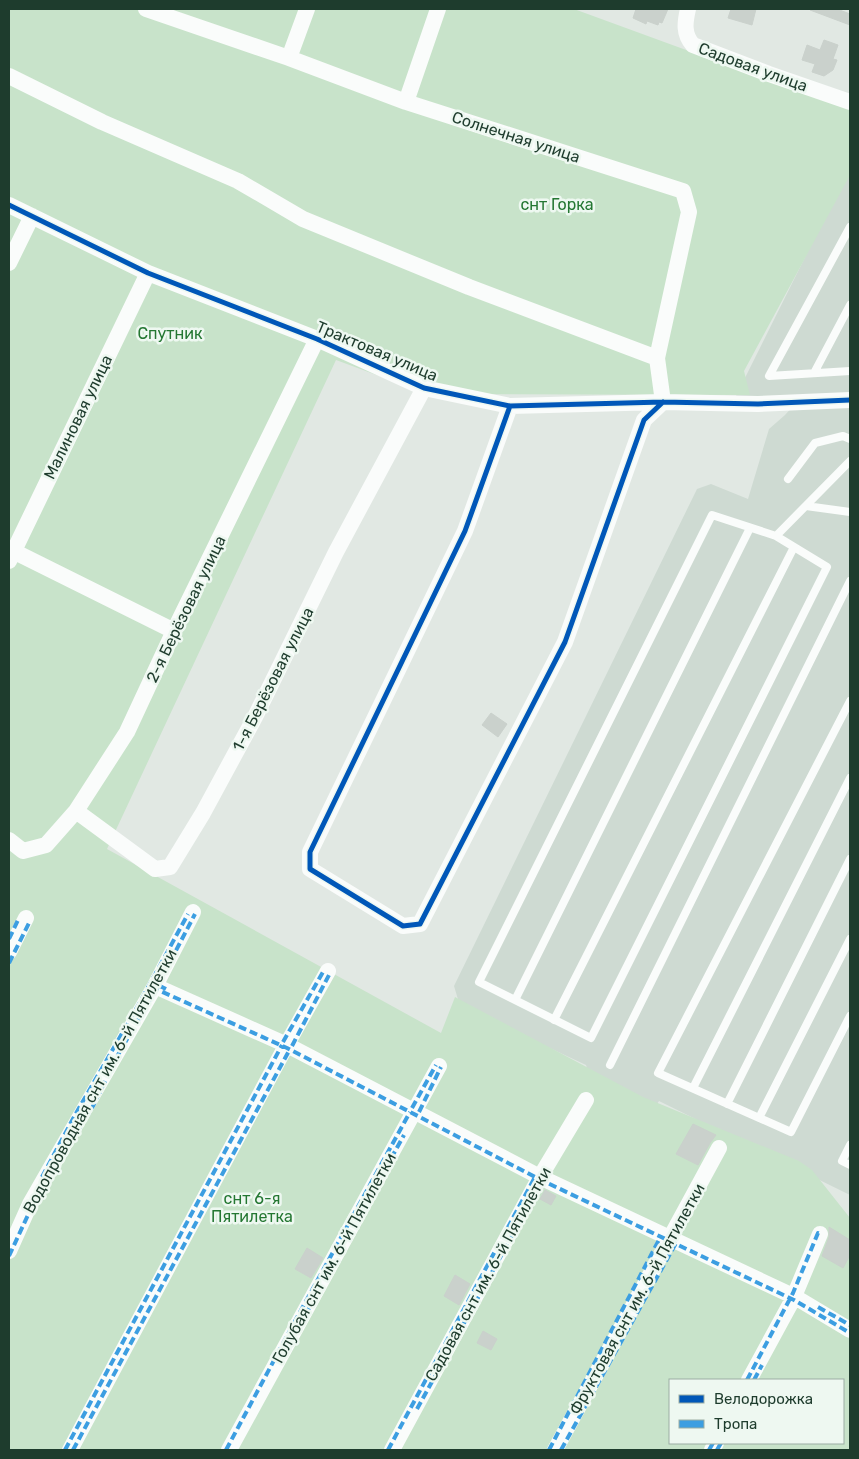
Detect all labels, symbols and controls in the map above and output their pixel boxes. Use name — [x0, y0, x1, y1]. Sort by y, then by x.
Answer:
street label: Садовая улица — [696, 38, 810, 96]
street label: Солнечная улица — [449, 107, 583, 167]
park label: снт Горка — [520, 195, 594, 214]
street label: Трактовая улица — [313, 317, 441, 385]
park label: Спутник — [137, 324, 203, 343]
street label: Малиновая улица — [40, 352, 116, 482]
street label: 2-я Берёзовая улица — [142, 533, 230, 685]
street label: 1-я Берёзовая улица — [228, 604, 318, 754]
street label: Водопроводная снт им. 6-й Пятилетки — [19, 946, 181, 1216]
street label: Голубая снт им. 6-й Пятилетки — [268, 1150, 400, 1366]
street label: Садовая снт им. 6-й Пятилетки — [421, 1164, 555, 1384]
street label: Фруктовая снт им. 6-й Пятилетки — [565, 1180, 709, 1418]
park label: снт 6-я Пятилетка — [211, 1189, 293, 1226]
legend — [669, 1379, 844, 1444]
text: Велодорожка — [714, 1390, 813, 1408]
text: Тропа — [714, 1415, 757, 1433]

